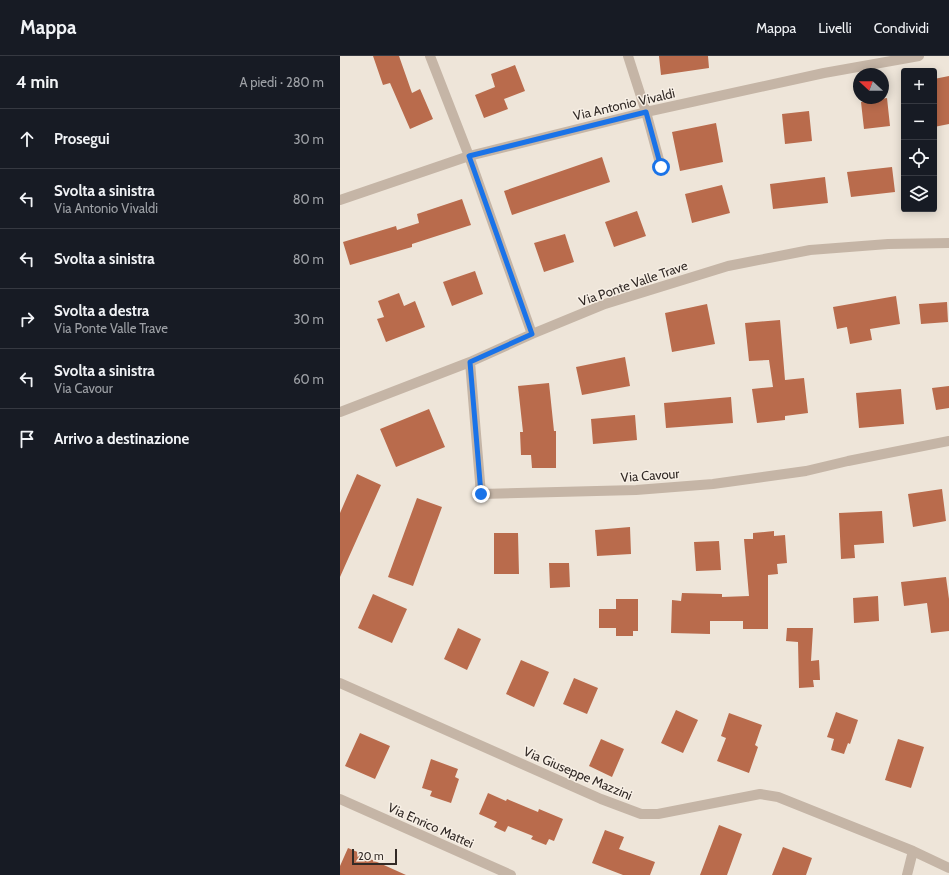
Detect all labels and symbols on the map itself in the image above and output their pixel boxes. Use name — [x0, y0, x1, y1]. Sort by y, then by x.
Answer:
north arrow — [853, 68, 889, 104]
street label: Via Antonio Vivaldi — [572, 85, 676, 123]
route start — [652, 158, 670, 176]
street label: Via Ponte Valle Trave — [577, 257, 690, 309]
street label: Via Cavour — [620, 465, 681, 485]
route end — [472, 485, 490, 503]
street label: Via Giuseppe Mazzini — [521, 743, 635, 803]
street label: Via Enrico Mattei — [386, 799, 476, 851]
scale bar — [352, 847, 397, 866]

